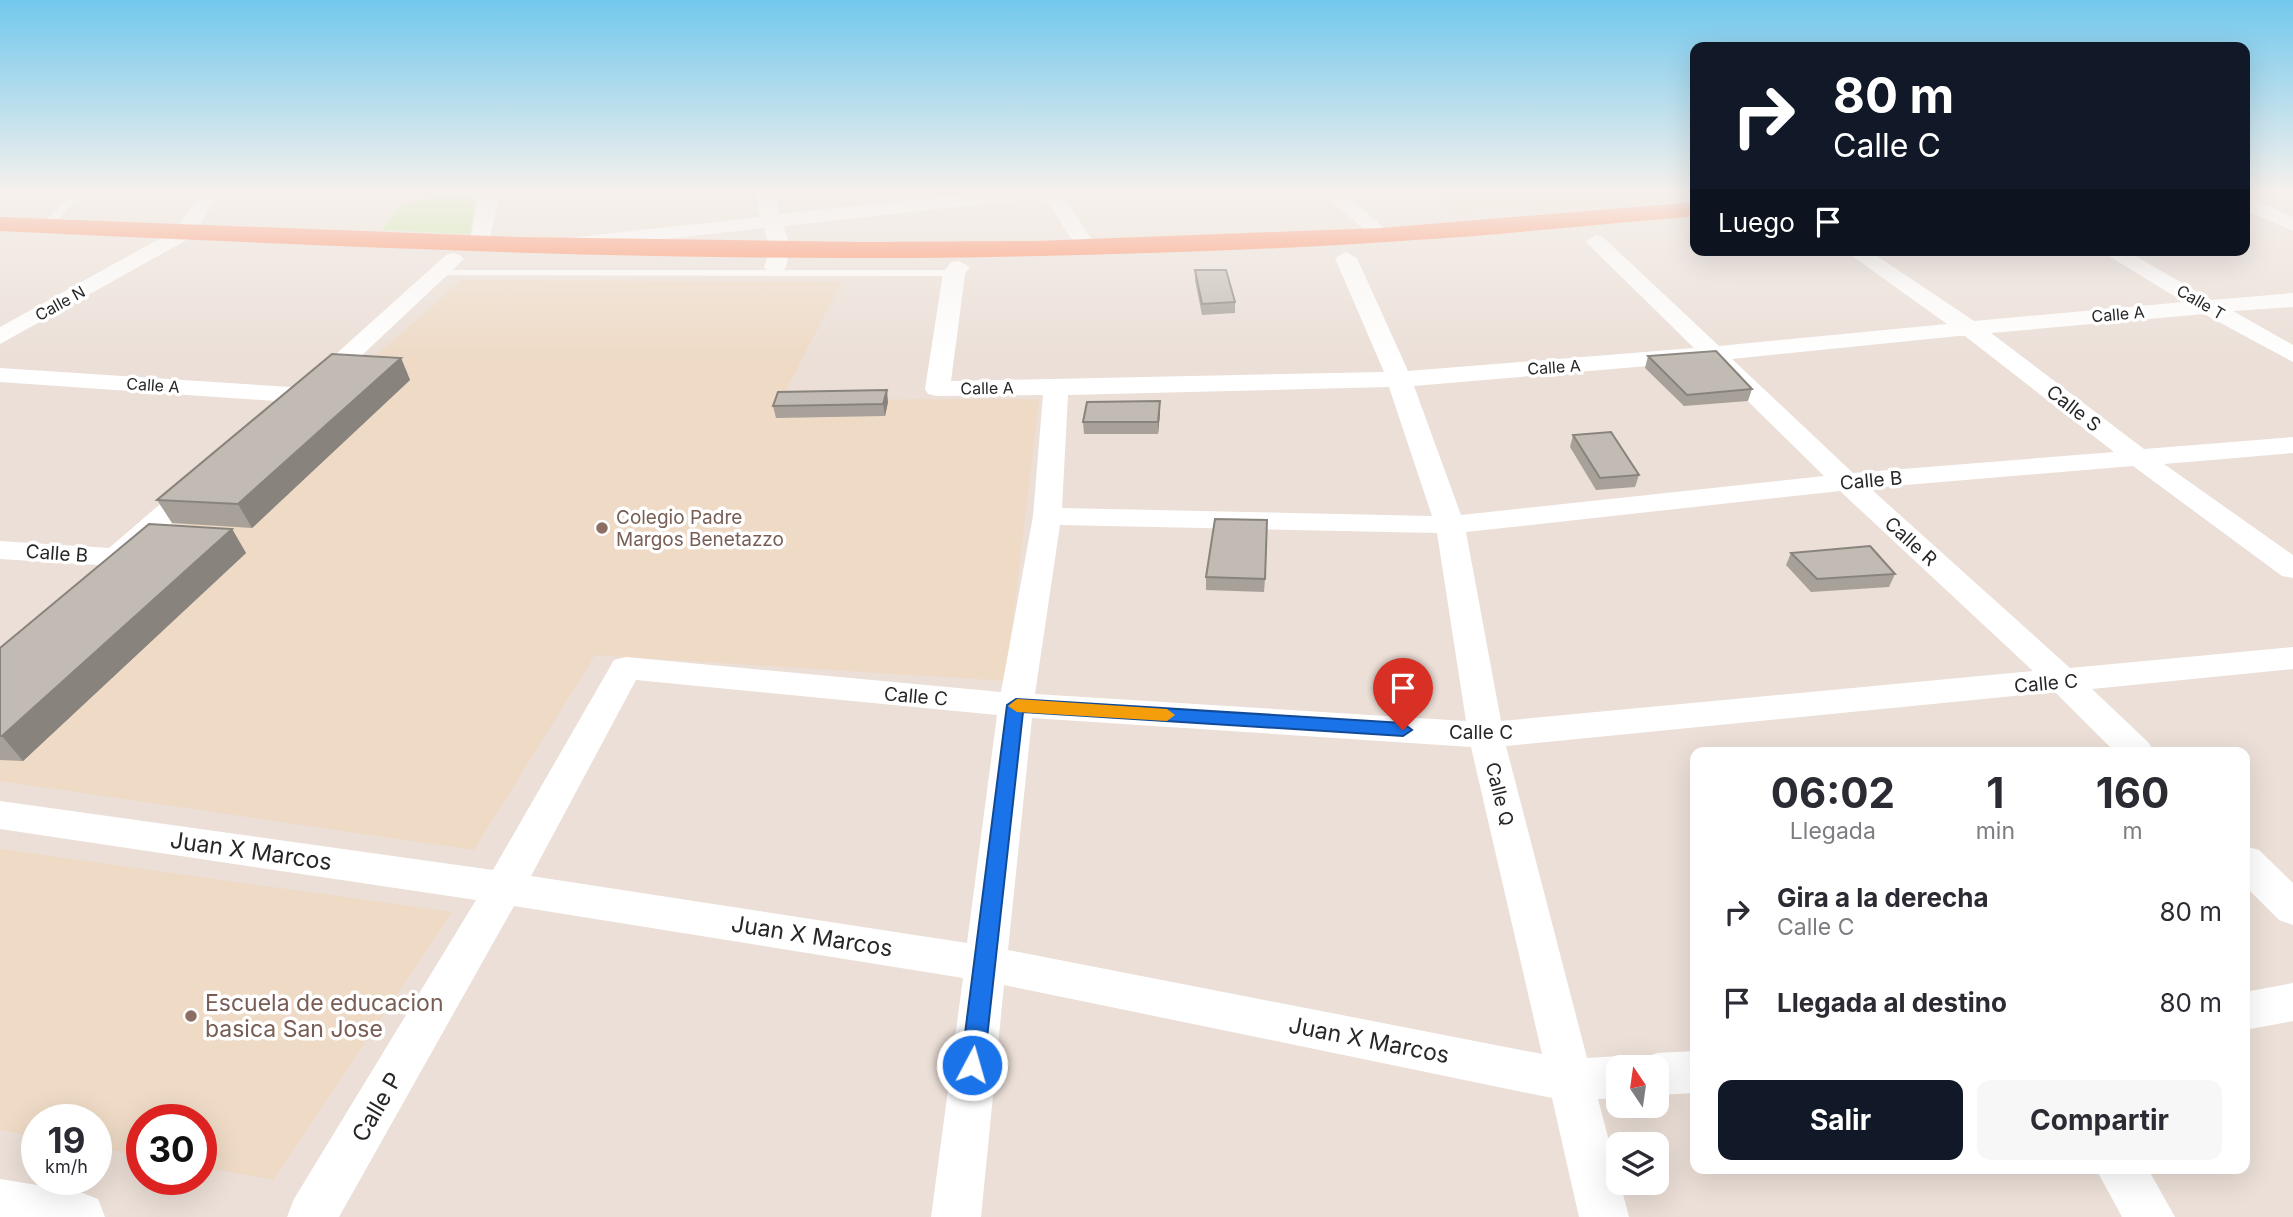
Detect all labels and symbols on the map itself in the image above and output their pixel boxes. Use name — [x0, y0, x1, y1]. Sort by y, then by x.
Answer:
street label: Calle T — [2173, 280, 2229, 324]
street label: Calle N — [31, 281, 89, 325]
street label: Calle A — [2091, 302, 2145, 326]
street label: Calle A — [1527, 355, 1581, 379]
street label: Calle A — [126, 373, 180, 397]
street label: Calle A — [960, 378, 1014, 398]
street label: Calle S — [2042, 380, 2105, 437]
street label: Calle B — [1839, 466, 1903, 495]
place label: Colegio Padre Margos Benetazzo — [616, 506, 784, 551]
street label: Calle R — [1880, 512, 1942, 571]
marker: Colegio Padre Margos Benetazzo — [594, 520, 610, 536]
street label: Calle B — [25, 540, 89, 567]
pin — [1373, 658, 1433, 730]
street label: Calle C — [2013, 669, 2079, 698]
street label: Calle C — [883, 682, 949, 711]
street label: Calle C — [1449, 721, 1513, 744]
street label: Calle Q — [1481, 760, 1518, 828]
street label: Juan X Marcos — [168, 826, 334, 876]
street label: Juan X Marcos — [729, 909, 895, 963]
place label: Escuela de educacion basica San Jose — [205, 989, 444, 1043]
marker: Escuela de educacion basica San Jose — [183, 1008, 199, 1024]
street label: Juan X Marcos — [1286, 1011, 1452, 1069]
position arrow — [935, 1028, 1009, 1102]
north arrow — [1606, 1055, 1670, 1118]
street label: Calle P — [346, 1067, 408, 1147]
speed limit sign: 30 — [126, 1104, 217, 1195]

